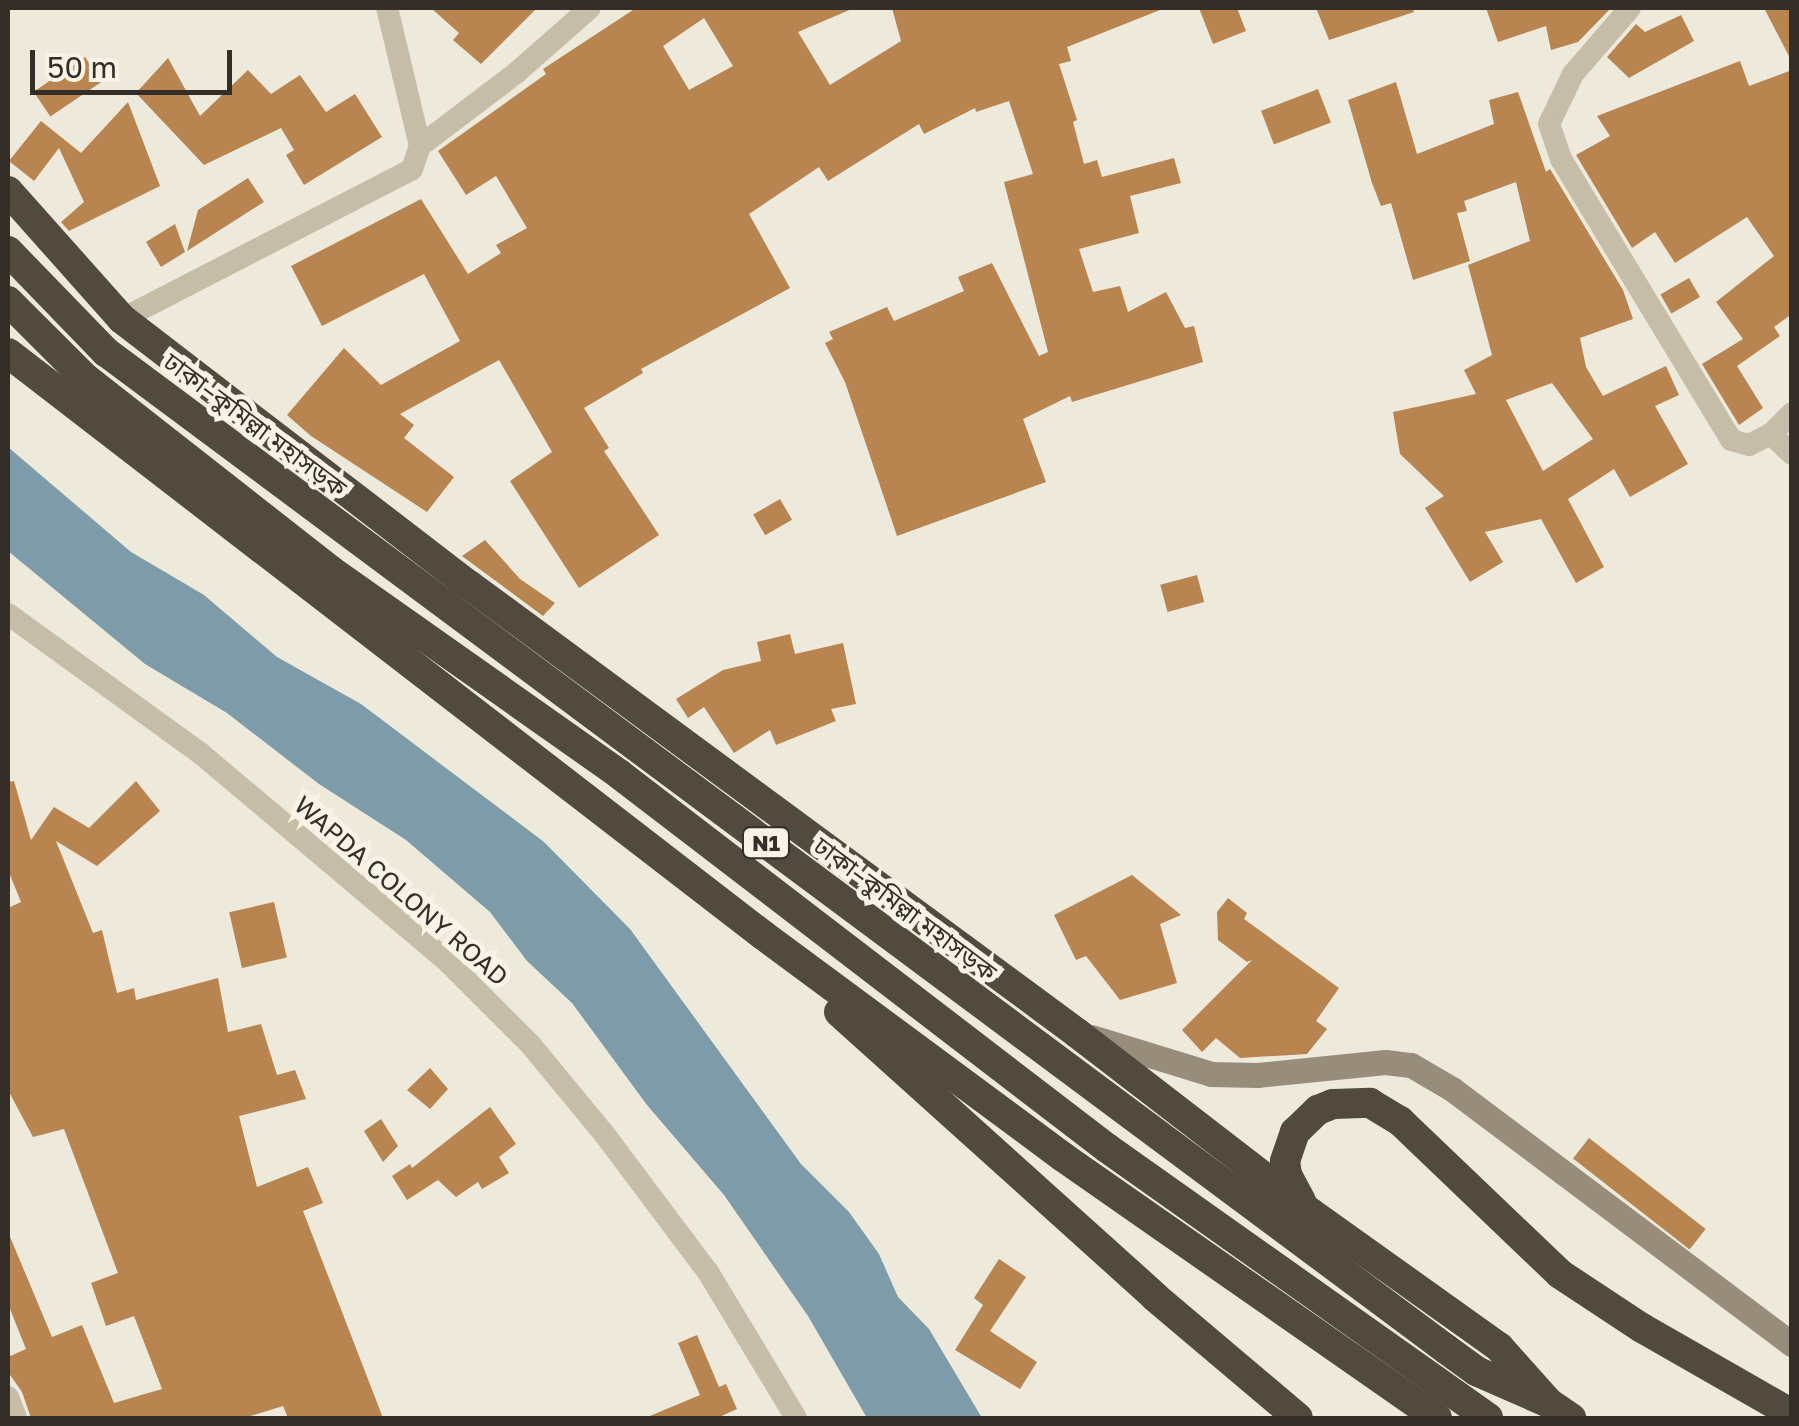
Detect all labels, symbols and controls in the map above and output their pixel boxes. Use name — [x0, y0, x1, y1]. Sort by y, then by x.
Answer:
scale bar — [35, 30, 238, 92]
text: 50 m — [47, 49, 117, 85]
street label: ঢাকা–কুমিল্লা মহাসড়ক — [158, 347, 352, 503]
street label: WAPDA COLONY ROAD — [288, 790, 514, 992]
road number: N1 — [741, 826, 791, 860]
street label: ঢাকা–কুমিল্লা মহাসড়ক — [808, 831, 1002, 987]

